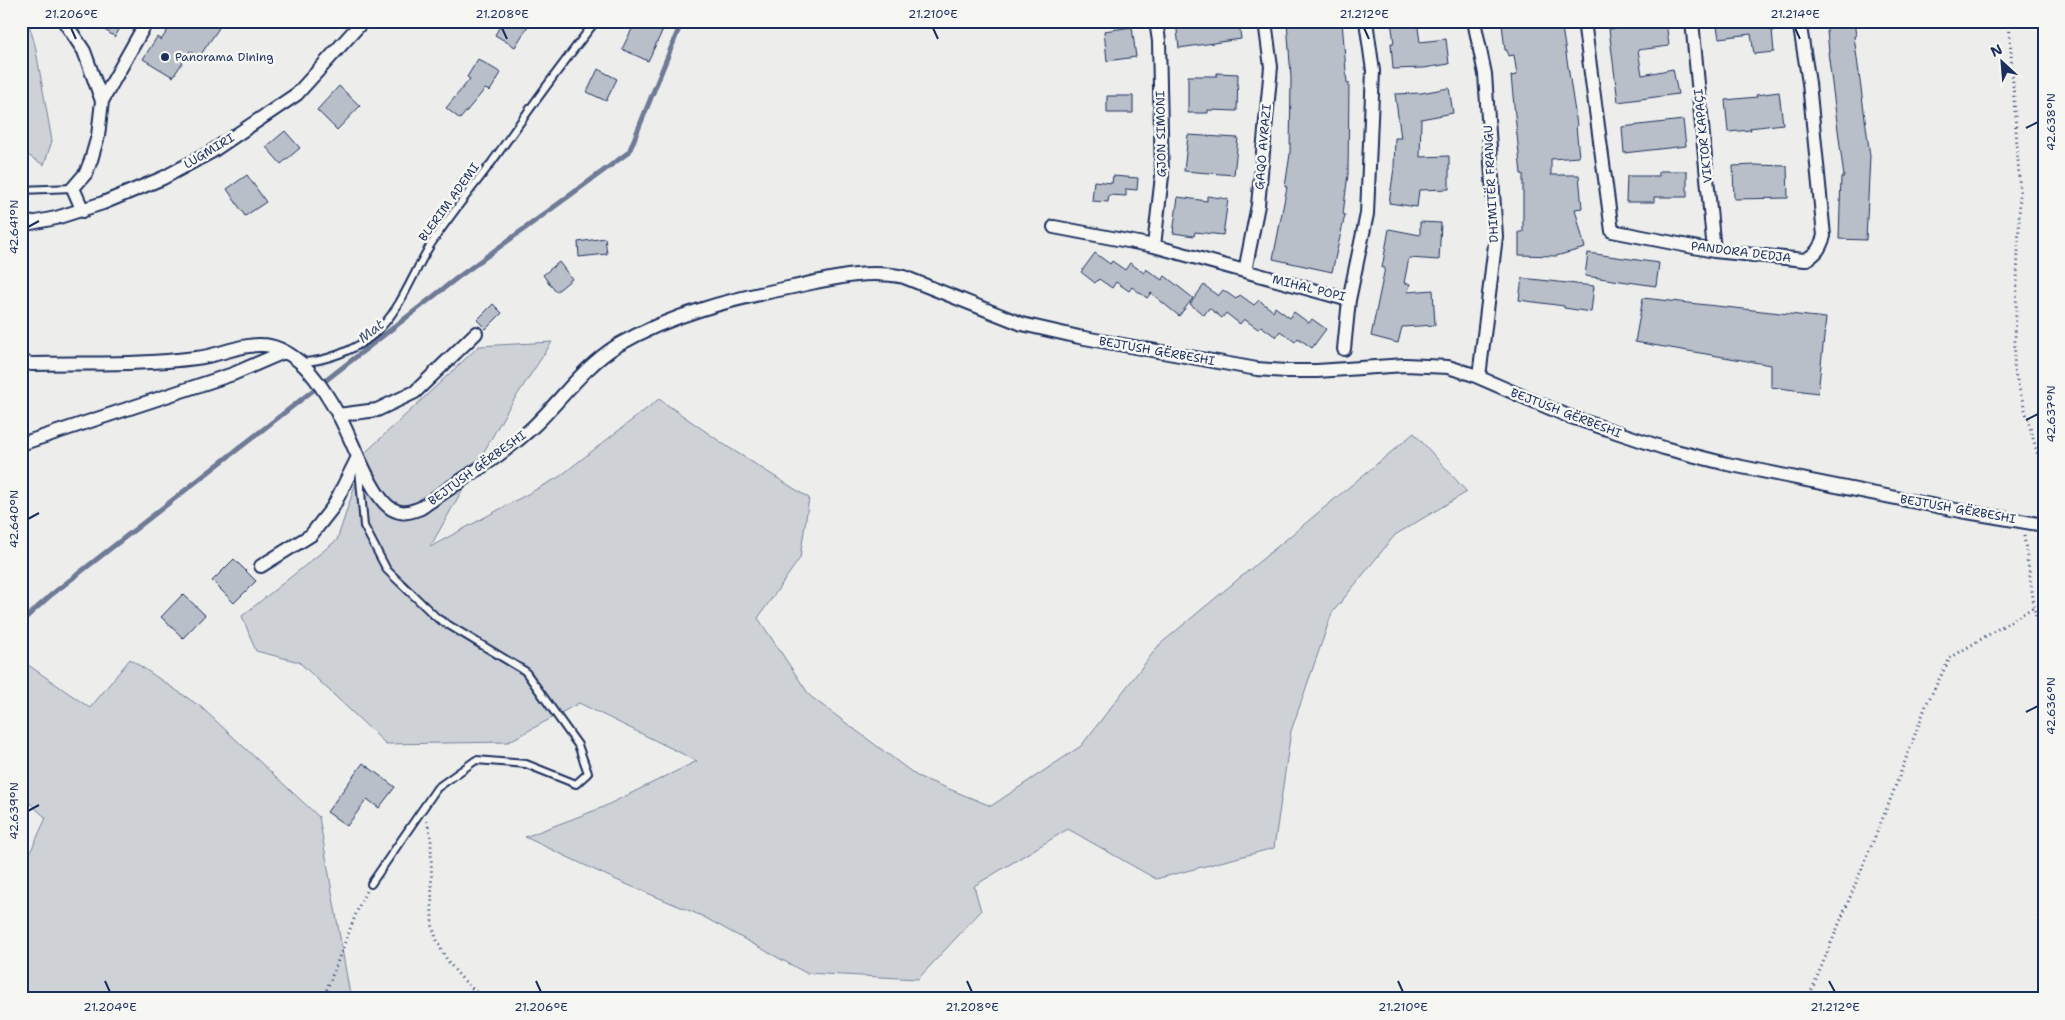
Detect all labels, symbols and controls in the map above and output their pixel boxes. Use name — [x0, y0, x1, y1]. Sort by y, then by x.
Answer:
text: 21.206°E — [44, 6, 98, 22]
text: 21.208°E — [475, 6, 529, 22]
text: 21.210°E — [908, 6, 958, 22]
text: 21.212°E — [1339, 6, 1389, 22]
text: 21.214°E — [1770, 6, 1820, 22]
north arrow — [1978, 38, 2028, 88]
text: N — [1987, 40, 2005, 61]
place label: Panorama Dining — [175, 49, 274, 65]
marker: Panorama Dining — [159, 51, 171, 63]
street label: VIKTOR KAPAÇI — [1690, 88, 1716, 184]
street label: GJON SIMONI — [1152, 90, 1170, 178]
text: 42.638°N — [2043, 93, 2059, 151]
street label: GAQO AVRAZI — [1251, 103, 1275, 191]
street label: DHIMITËR FRANGU — [1480, 125, 1502, 243]
street label: LUGMIRI — [181, 129, 238, 172]
street label: BLERIM ADEMI — [415, 159, 483, 244]
text: 42.641°N — [6, 200, 22, 254]
street label: PANDORA DEDJA — [1690, 238, 1792, 266]
street label: MIHAL POPI — [1271, 271, 1348, 305]
water label: Mat — [354, 315, 388, 347]
street label: BEJTUSH GËRBESHI — [1098, 333, 1217, 369]
street label: BEJTUSH GËRBESHI — [1508, 385, 1624, 442]
text: 42.637°N — [2043, 385, 2059, 443]
street label: BEJTUSH GËRBESHI — [425, 427, 529, 509]
text: 42.640°N — [6, 490, 22, 548]
street label: BEJTUSH GËRBESHI — [1899, 491, 2018, 527]
text: 42.636°N — [2043, 677, 2059, 735]
text: 42.639°N — [6, 782, 22, 840]
text: 21.204°E — [83, 999, 137, 1015]
text: 21.206°E — [514, 999, 568, 1015]
text: 21.208°E — [945, 999, 999, 1015]
text: 21.210°E — [1378, 999, 1428, 1015]
text: 21.212°E — [1810, 999, 1860, 1015]

